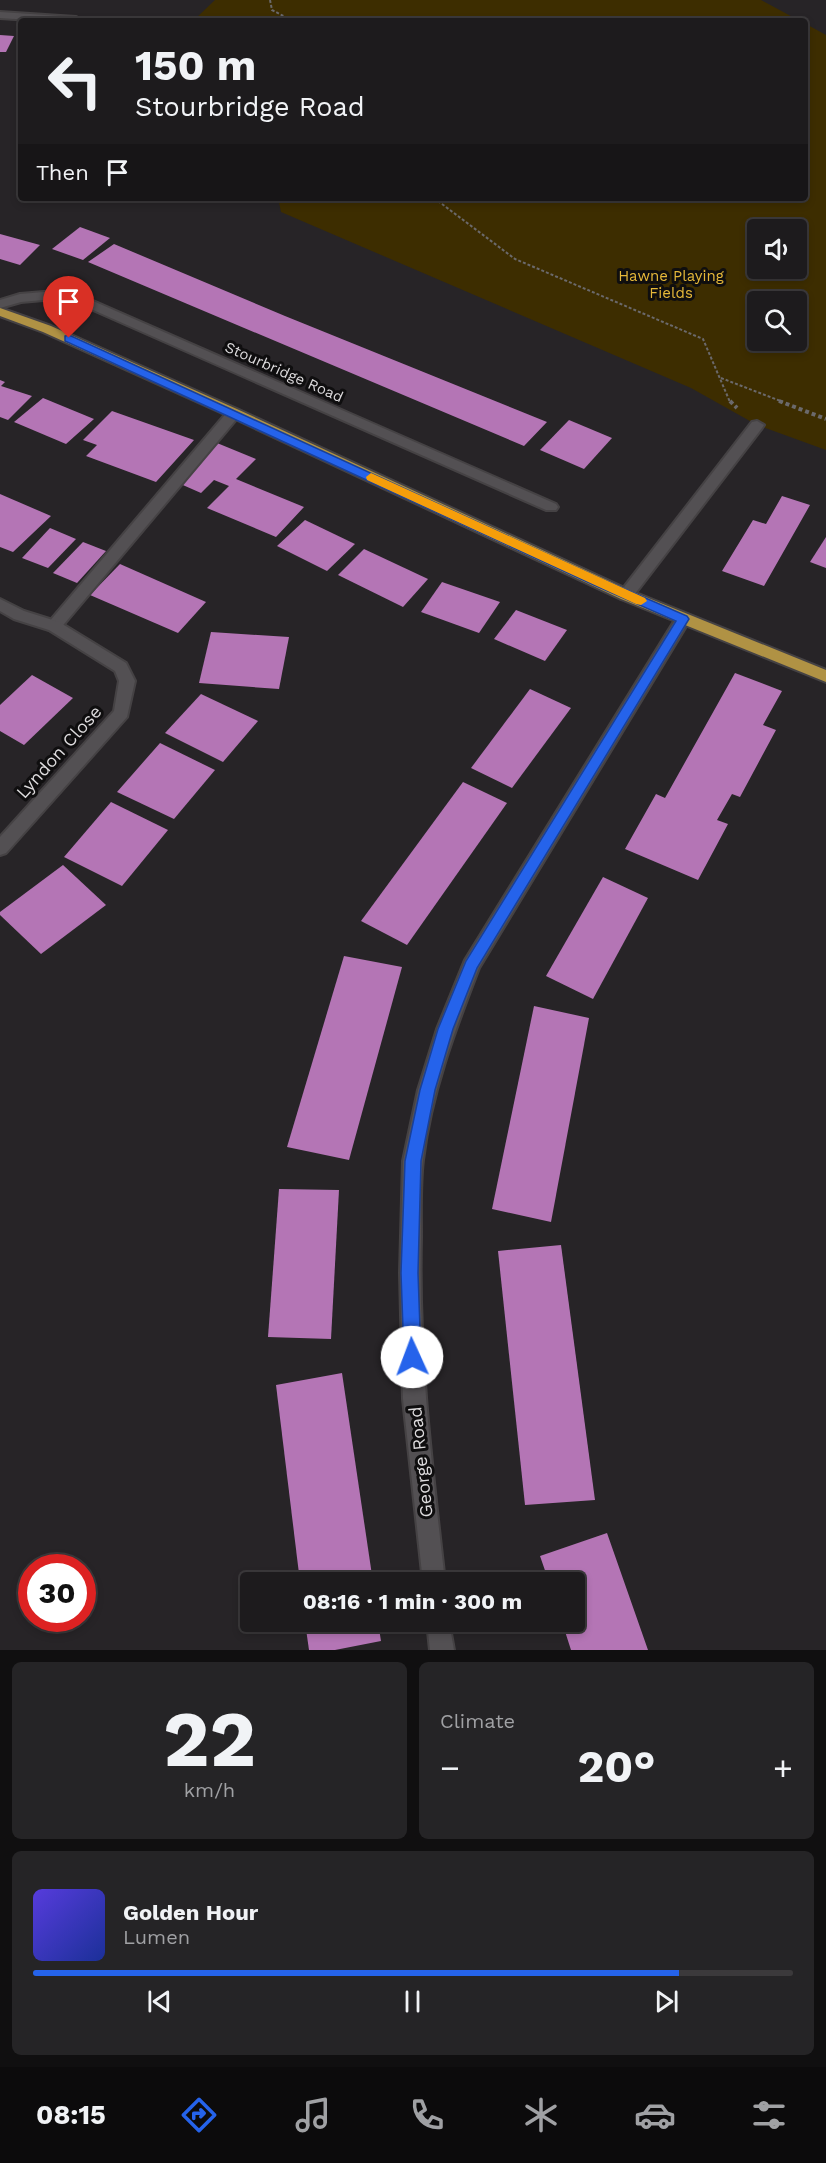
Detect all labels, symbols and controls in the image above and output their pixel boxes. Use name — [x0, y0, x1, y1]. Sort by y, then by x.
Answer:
text: 150 m — [135, 41, 256, 90]
icon: left — [36, 42, 114, 120]
text: Stourbridge Road — [135, 91, 365, 123]
icon: arrive — [101, 156, 134, 189]
text: Then — [36, 160, 89, 185]
map controls — [747, 219, 807, 351]
button: sound — [747, 219, 807, 279]
park label: Hawne Playing Fields — [618, 267, 724, 302]
pin — [43, 276, 94, 338]
icon: arrive — [52, 285, 85, 318]
button: search — [747, 291, 807, 351]
street label: Stourbridge Road — [222, 338, 346, 406]
street label: Lyndon Close — [12, 701, 106, 802]
position arrow — [380, 1325, 444, 1389]
street label: George Road — [404, 1406, 437, 1518]
speed limit sign: 30 — [18, 1554, 96, 1632]
text: 08:16 · 1 min · 300 m — [303, 1589, 522, 1614]
text: 22 — [163, 1693, 256, 1785]
text: Climate — [440, 1709, 515, 1733]
text: 20° — [577, 1740, 656, 1793]
text: − — [440, 1748, 460, 1787]
text: + — [773, 1748, 793, 1787]
text: km/h — [184, 1778, 235, 1802]
text: Golden Hour — [123, 1900, 258, 1925]
text: Lumen — [123, 1925, 190, 1949]
icon: previous — [143, 1985, 176, 2018]
icon: pause — [396, 1985, 429, 2018]
icon: next — [650, 1985, 683, 2018]
icon: directions — [178, 2094, 220, 2136]
icon: music — [292, 2094, 334, 2136]
icon: phone — [406, 2094, 448, 2136]
icon: climate — [520, 2094, 562, 2136]
icon: car — [634, 2094, 676, 2136]
icon: filters — [748, 2094, 790, 2136]
text: 08:15 — [36, 2099, 106, 2131]

